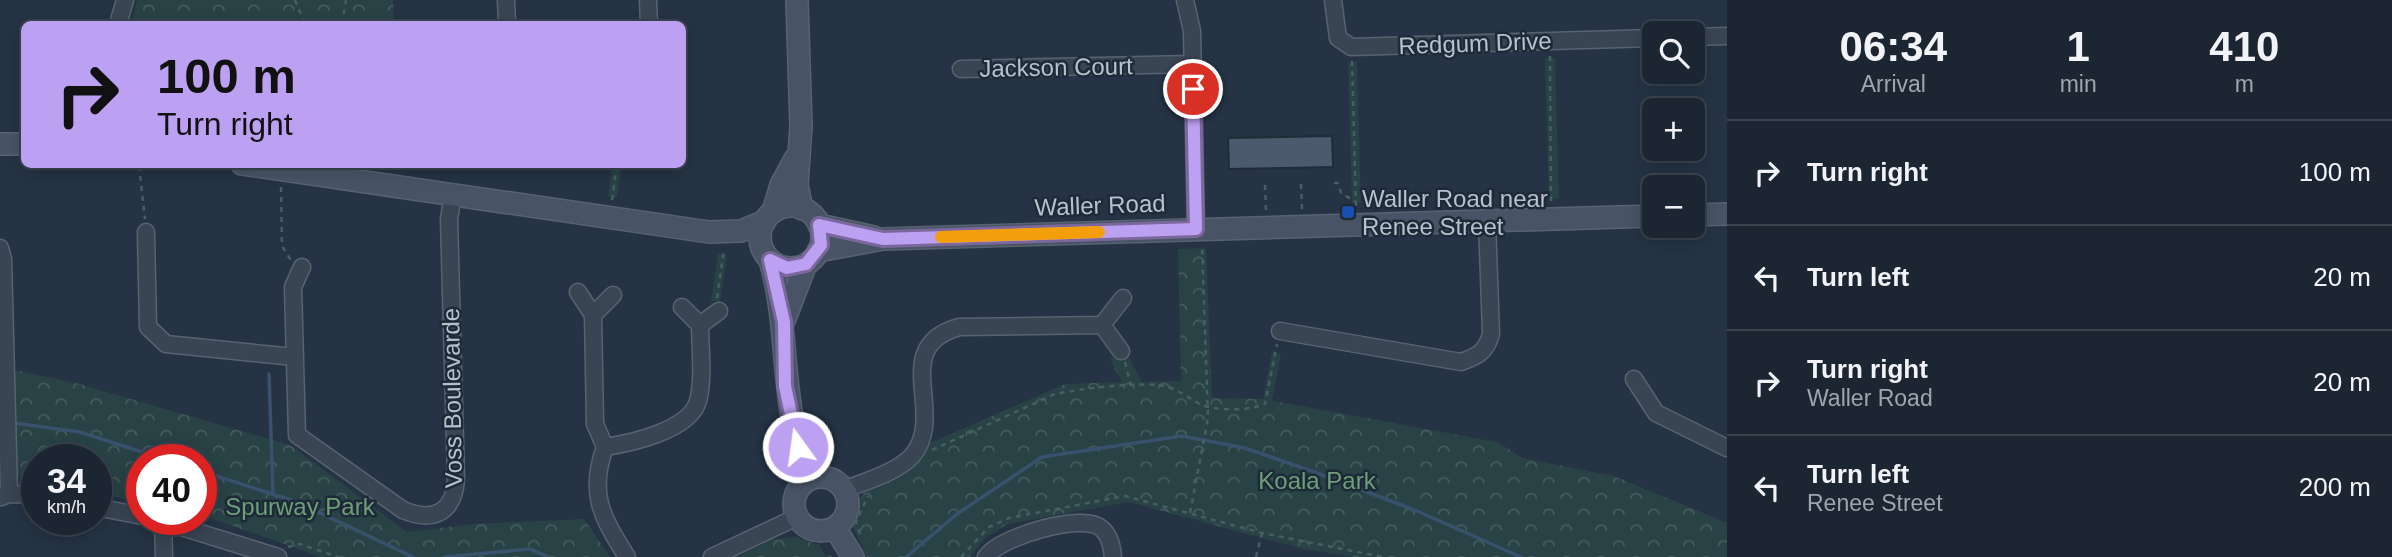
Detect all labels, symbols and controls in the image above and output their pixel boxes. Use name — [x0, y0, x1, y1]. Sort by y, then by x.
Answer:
map controls — [1642, 21, 1705, 238]
button: search — [1642, 21, 1705, 84]
text: 06:34 — [1840, 23, 1947, 70]
text: 1 — [2066, 23, 2090, 70]
text: 410 — [2209, 23, 2279, 70]
street label: Redgum Drive — [1398, 27, 1552, 59]
icon: right — [42, 49, 133, 140]
text: 100 m — [157, 49, 296, 103]
street label: Jackson Court — [979, 52, 1133, 82]
pin — [1163, 59, 1223, 119]
icon: arrive — [1174, 70, 1212, 108]
text: Arrival — [1861, 71, 1926, 97]
text: min — [2060, 71, 2097, 97]
text: m — [2235, 71, 2254, 97]
button: + — [1642, 98, 1705, 161]
text: Turn right — [157, 106, 293, 142]
icon: right — [1748, 154, 1786, 192]
text: Turn right — [1807, 157, 1928, 187]
text: 100 m — [2299, 157, 2371, 187]
button: − — [1642, 175, 1705, 238]
place label: Waller Road near Renee Street — [1362, 185, 1548, 240]
street label: Waller Road — [1034, 189, 1166, 221]
marker: Waller Road near Renee Street — [1340, 204, 1356, 220]
icon: left — [1748, 259, 1786, 297]
text: Turn left — [1807, 262, 1909, 292]
text: 20 m — [2313, 262, 2371, 292]
street label: Voss Boulevarde — [437, 308, 467, 488]
text: Turn right — [1807, 354, 1928, 384]
icon: right — [1748, 364, 1786, 402]
text: 20 m — [2313, 367, 2371, 397]
text: Waller Road — [1807, 385, 1933, 411]
position arrow — [761, 410, 835, 484]
speed limit sign: 40 — [126, 444, 217, 535]
text: Turn left — [1807, 459, 1909, 489]
text: 34 — [47, 461, 86, 500]
park label: Koala Park — [1258, 467, 1377, 494]
icon: left — [1748, 469, 1786, 507]
text: 200 m — [2299, 472, 2371, 502]
text: Renee Street — [1807, 490, 1943, 516]
park label: Spurway Park — [225, 493, 376, 520]
text: km/h — [47, 497, 86, 517]

